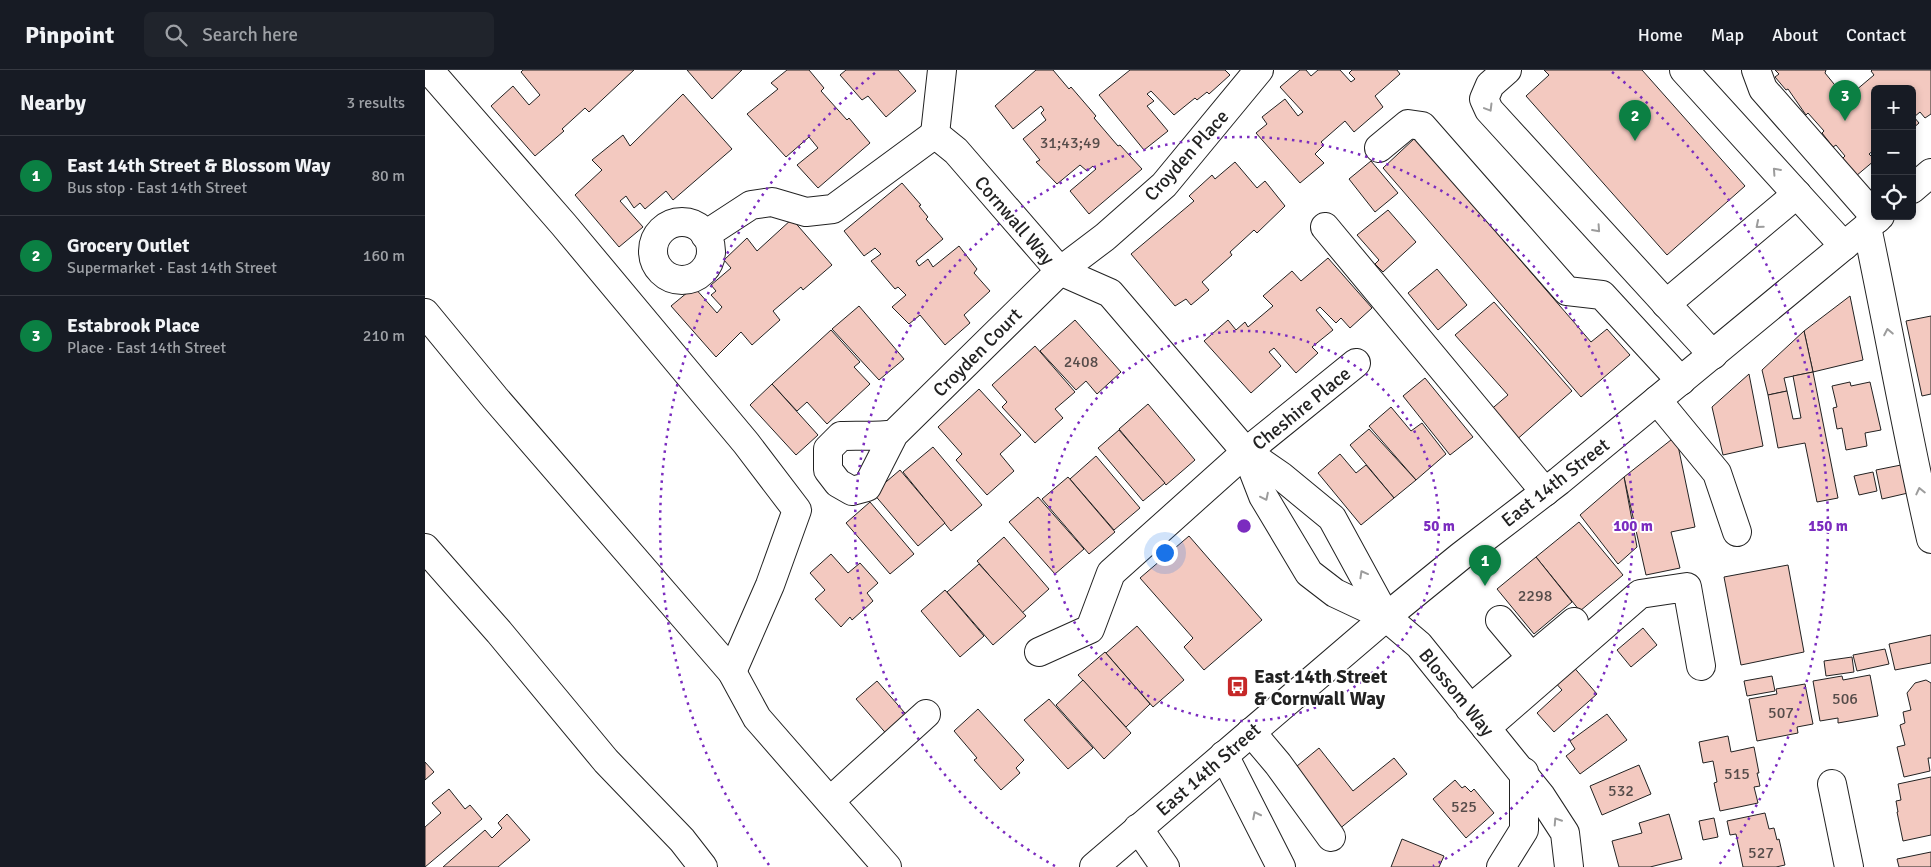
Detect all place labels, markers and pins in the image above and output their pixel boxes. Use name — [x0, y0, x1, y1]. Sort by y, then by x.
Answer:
pin: 3 — [1829, 80, 1861, 121]
pin: 2 — [1619, 100, 1651, 141]
centre of rings — [1235, 517, 1253, 535]
pin: 1 — [1469, 545, 1501, 586]
place label: East 14th Street & Cornwall Way — [1254, 665, 1387, 711]
bus stop icon: East 14th Street & Cornwall Way — [1226, 675, 1250, 699]

